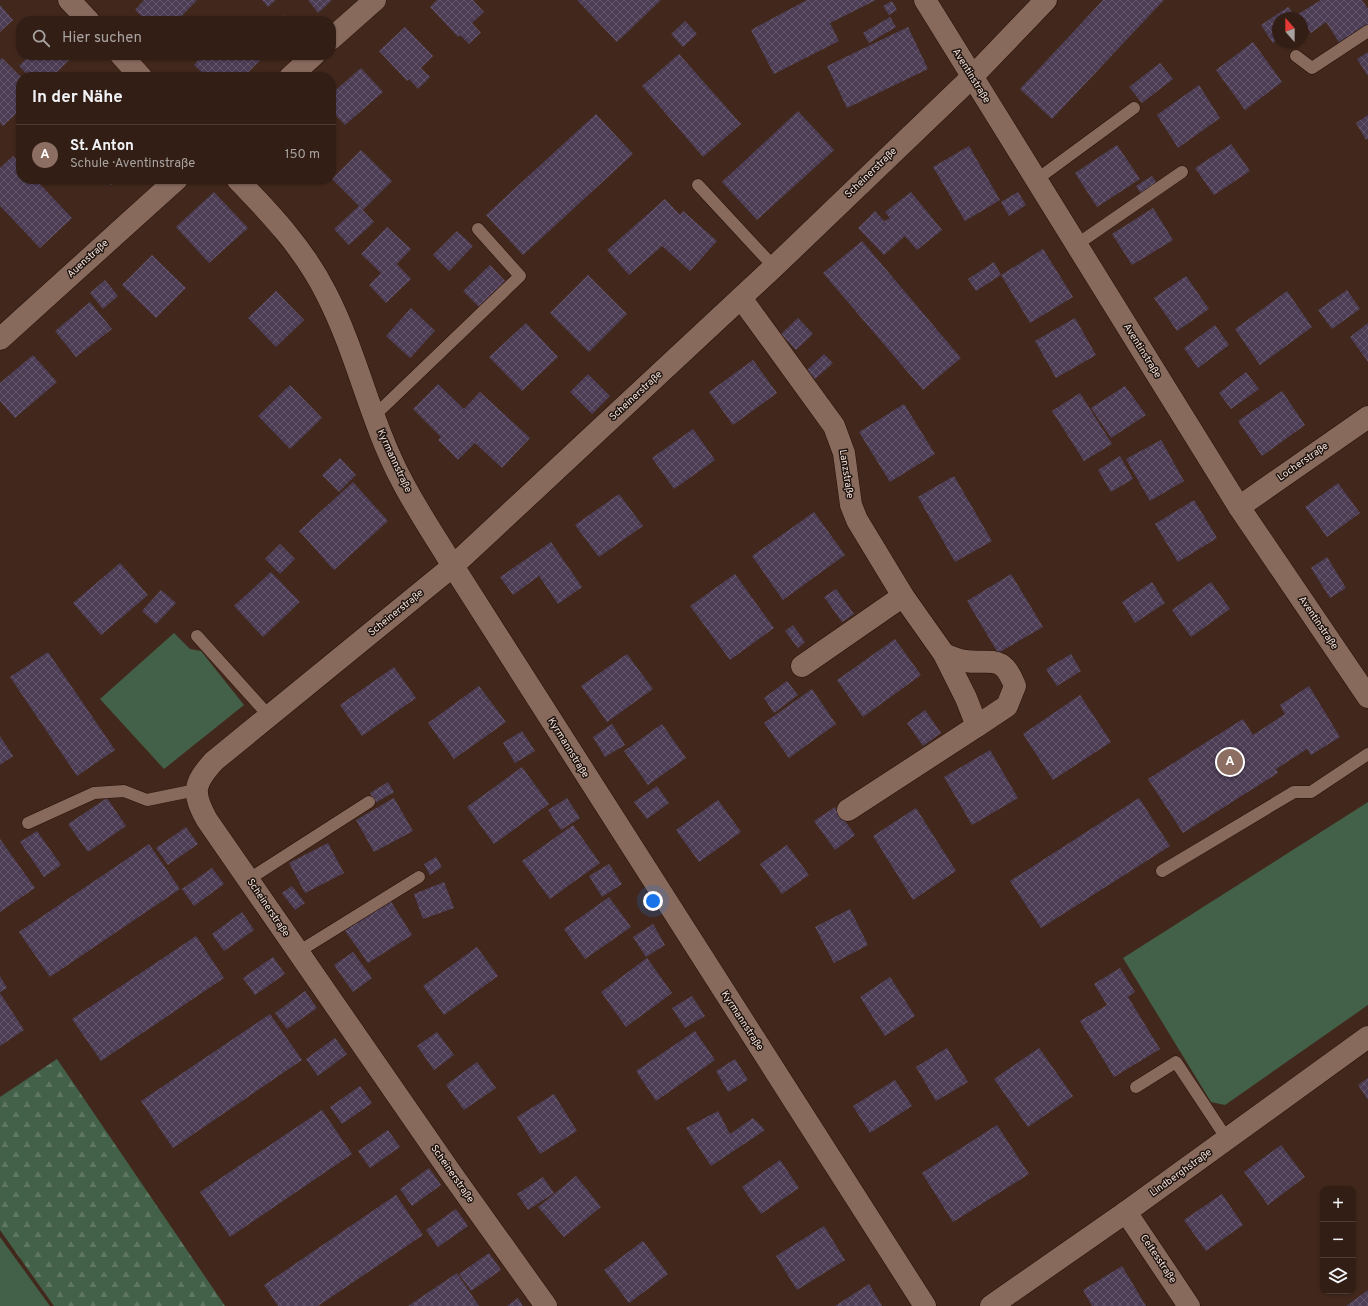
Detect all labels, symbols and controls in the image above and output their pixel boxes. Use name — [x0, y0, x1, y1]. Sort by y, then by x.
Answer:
north arrow — [1272, 12, 1308, 48]
search box — [16, 16, 336, 60]
icon: search — [30, 27, 52, 49]
text: Hier suchen — [62, 29, 142, 48]
street label: Aventinstraße — [949, 46, 993, 106]
text: In der Nähe — [32, 87, 123, 109]
text: St. Anton — [70, 137, 134, 156]
street label: Scheinerstraße — [842, 145, 900, 201]
text: A — [40, 147, 50, 163]
text: 150 m — [285, 147, 320, 163]
text: Schule · Aventinstraße — [70, 156, 195, 172]
street label: Auenstraße — [65, 237, 111, 281]
street label: Aventinstraße — [1120, 321, 1164, 381]
street label: Scheinerstraße — [607, 368, 665, 424]
street label: Kyrmannstraße — [374, 427, 414, 495]
street label: Locherstraße — [1275, 440, 1331, 484]
street label: Lanzstraße — [836, 449, 856, 499]
street label: Scheinerstraße — [366, 587, 426, 639]
street label: Aventinstraße — [1295, 594, 1341, 652]
street label: Kyrmannstraße — [544, 715, 592, 781]
pin: A — [1217, 747, 1243, 777]
street label: Scheinerstraße — [244, 876, 292, 940]
your location — [643, 891, 663, 911]
street label: Kyrmannstraße — [718, 989, 766, 1053]
street label: Scheinerstraße — [427, 1143, 477, 1205]
street label: Lindberghstraße — [1147, 1146, 1215, 1200]
map controls — [1320, 1186, 1356, 1294]
button: + — [1320, 1186, 1356, 1222]
button: − — [1320, 1222, 1356, 1258]
street label: Celtesstraße — [1137, 1232, 1179, 1286]
button: layers — [1320, 1258, 1356, 1294]

